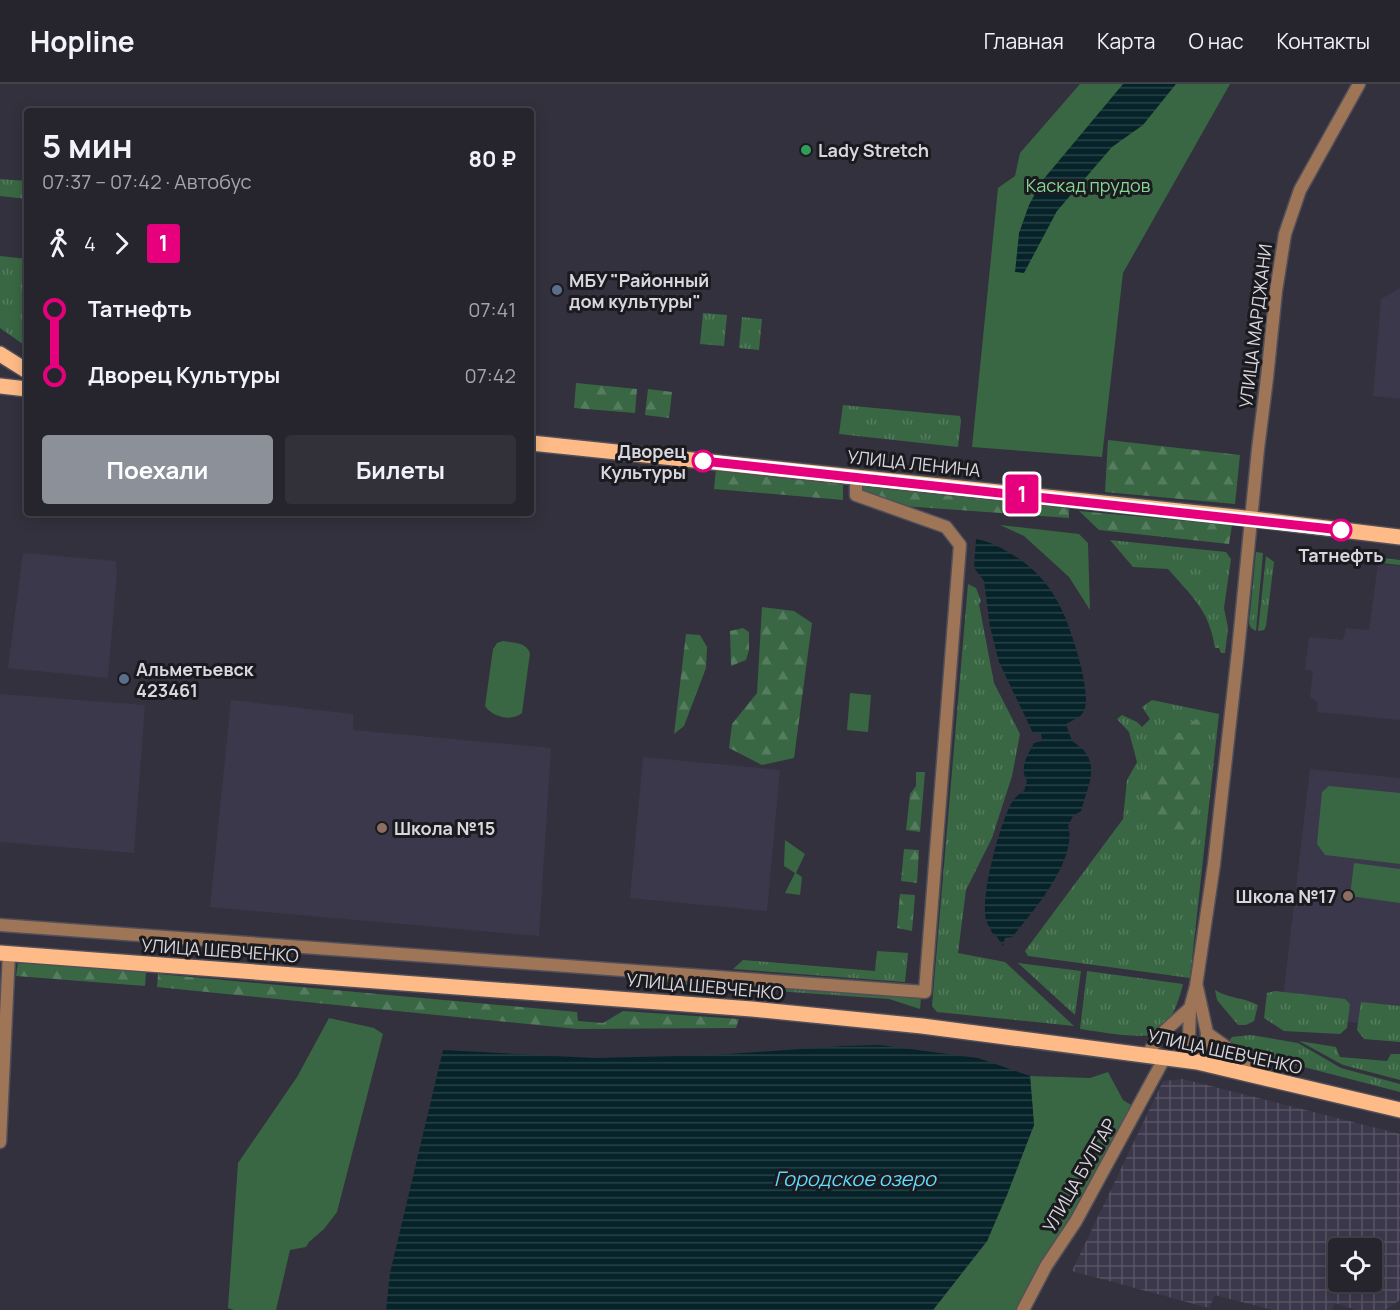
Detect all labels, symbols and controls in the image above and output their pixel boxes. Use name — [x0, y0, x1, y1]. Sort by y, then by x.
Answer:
text: Hopline — [30, 22, 135, 60]
text: Главная — [984, 27, 1064, 55]
text: Карта — [1097, 27, 1155, 55]
text: О нас — [1188, 27, 1244, 55]
text: Контакты — [1277, 27, 1370, 55]
text: 5 мин — [42, 123, 132, 168]
place label: Lady Stretch — [818, 138, 929, 162]
marker: Lady Stretch — [799, 143, 813, 157]
text: 80 ₽ — [469, 144, 516, 174]
text: 07:37 – 07:42 · Автобус — [42, 168, 252, 195]
park label: Каскад прудов — [1026, 173, 1151, 197]
icon: walk — [42, 227, 75, 260]
icon: forward — [105, 227, 138, 260]
text: 1 — [159, 229, 168, 257]
text: 4 — [84, 230, 96, 257]
street label: УЛИЦА МАРДЖАНИ — [1233, 243, 1277, 409]
place label: МБУ "Районный дом культуры" — [569, 268, 709, 313]
marker: МБУ "Районный дом культуры" — [550, 283, 564, 297]
text: Татнефть — [88, 294, 192, 324]
text: 07:41 — [468, 296, 516, 323]
text: Дворец Культуры — [88, 360, 280, 390]
text: 07:42 — [465, 362, 516, 389]
button: Поехали — [42, 435, 273, 504]
button: Билеты — [285, 435, 516, 504]
place label: Дворец Культуры — [601, 439, 686, 484]
street label: УЛИЦА ЛЕНИНА — [846, 444, 982, 482]
marker: Дворец Культуры — [692, 450, 714, 472]
line badge: 1 — [1002, 474, 1042, 514]
text: 1 — [1017, 480, 1027, 508]
marker: Татнефть — [1330, 519, 1352, 541]
place label: Татнефть — [1299, 543, 1383, 567]
place label: Альметьевск 423461 — [136, 657, 255, 702]
marker: Альметьевск 423461 — [117, 672, 131, 686]
place label: Школа №15 — [394, 816, 495, 840]
marker: Школа №15 — [375, 821, 389, 835]
place label: Школа №17 — [1236, 884, 1336, 908]
marker: Школа №17 — [1341, 889, 1355, 903]
street label: УЛИЦА ШЕВЧЕНКО — [141, 933, 299, 967]
street label: УЛИЦА ШЕВЧЕНКО — [625, 967, 785, 1005]
street label: УЛИЦА ШЕВЧЕНКО — [1145, 1023, 1305, 1079]
street label: УЛИЦА БУЛГАР — [1037, 1114, 1121, 1236]
water label: Городское озеро — [774, 1165, 937, 1192]
map controls — [1328, 1238, 1382, 1292]
button: locate — [1328, 1238, 1382, 1292]

